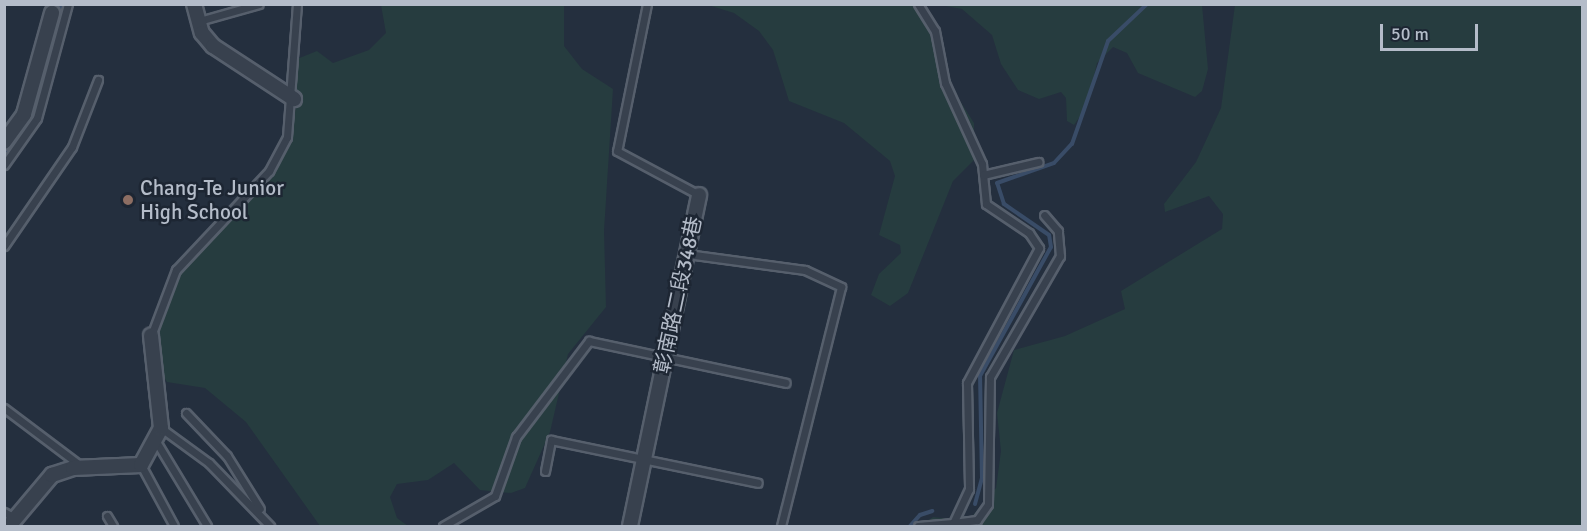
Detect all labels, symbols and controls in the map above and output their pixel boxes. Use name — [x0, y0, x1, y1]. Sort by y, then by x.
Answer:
scale bar — [1383, 12, 1480, 50]
text: 50 m — [1391, 23, 1429, 45]
place label: Chang-Te Junior High School — [140, 175, 284, 225]
marker: Chang-Te Junior High School — [121, 193, 135, 207]
street label: 彰南路二段348巷 — [649, 214, 707, 376]

